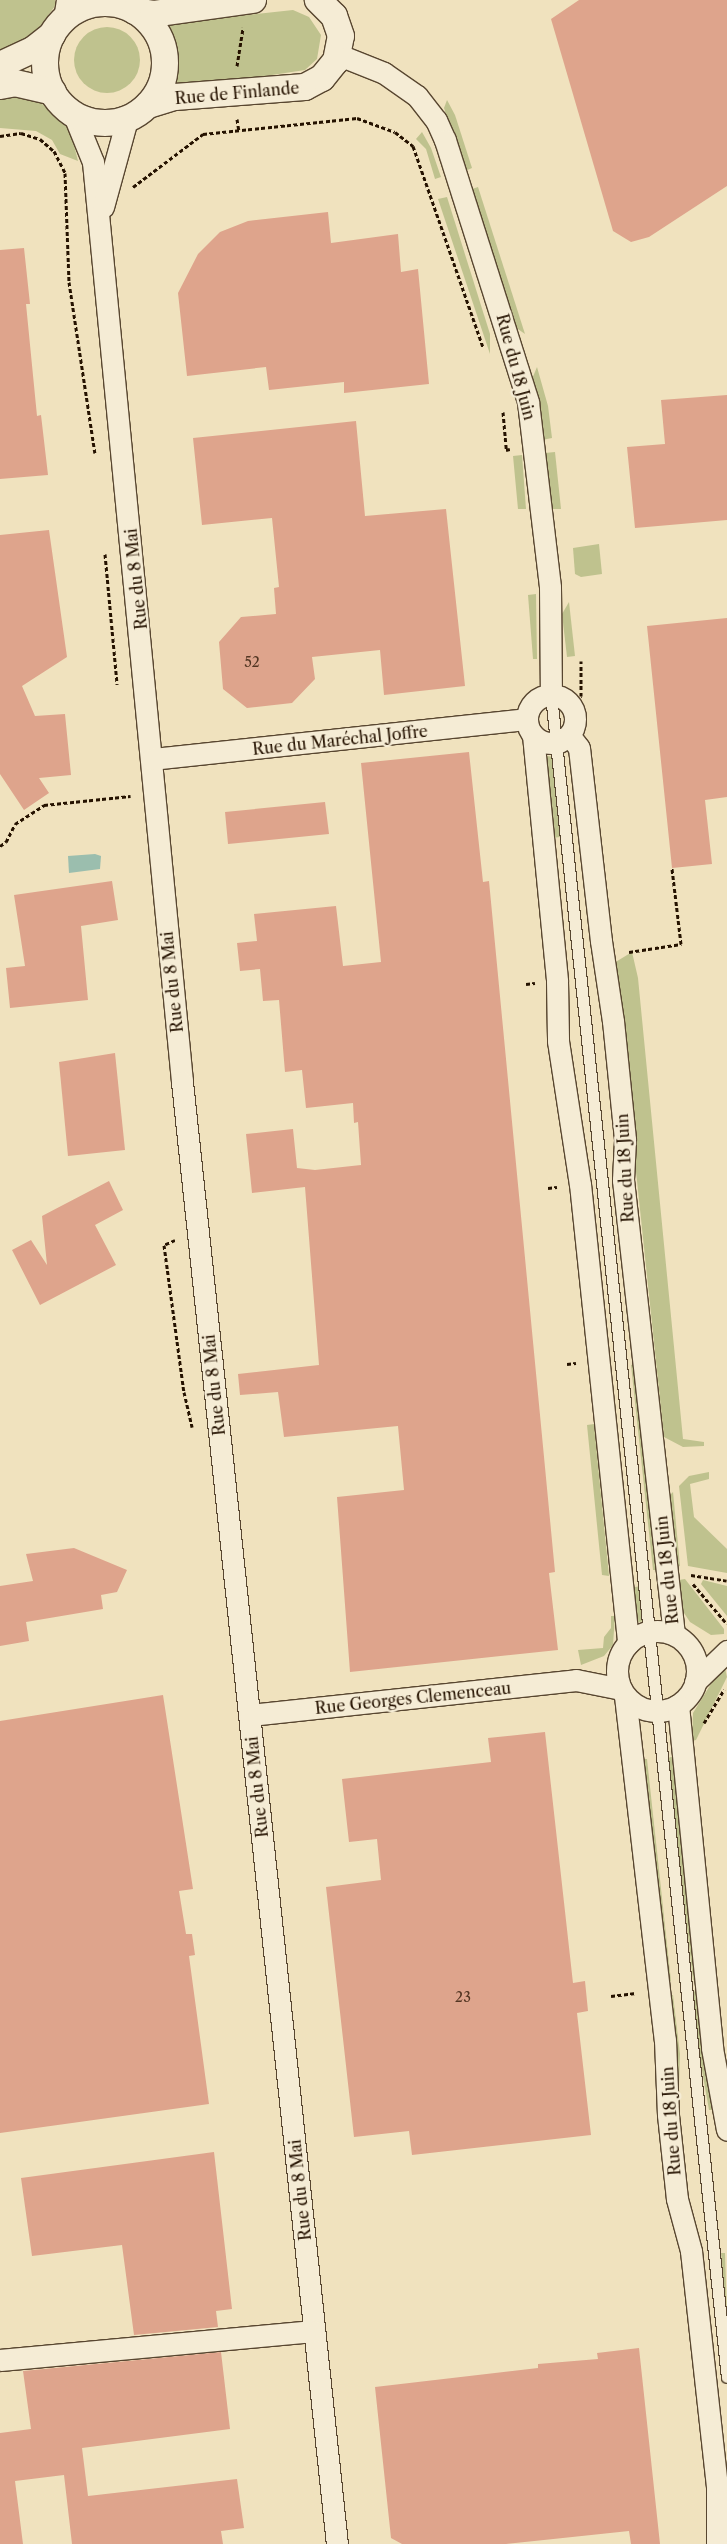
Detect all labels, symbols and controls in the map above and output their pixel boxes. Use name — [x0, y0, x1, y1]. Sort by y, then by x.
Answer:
street label: Rue de Finlande — [174, 78, 300, 108]
street label: Rue du 18 Juin — [493, 312, 539, 422]
street label: Rue du 8 Mai — [121, 527, 151, 631]
house number: 52 — [244, 654, 260, 670]
street label: Rue du Maréchal Joffre — [251, 721, 429, 759]
street label: Rue du 8 Mai — [157, 930, 187, 1034]
street label: Rue du 18 Juin — [613, 1113, 637, 1223]
street label: Rue du 8 Mai — [199, 1333, 229, 1437]
street label: Rue du 18 Juin — [652, 1515, 682, 1625]
street label: Rue Georges Clemenceau — [314, 1678, 512, 1718]
street label: Rue du 8 Mai — [242, 1735, 272, 1839]
house number: 23 — [455, 1989, 471, 2005]
street label: Rue du 18 Juin — [658, 2066, 684, 2176]
street label: Rue du 8 Mai — [285, 2138, 315, 2242]

